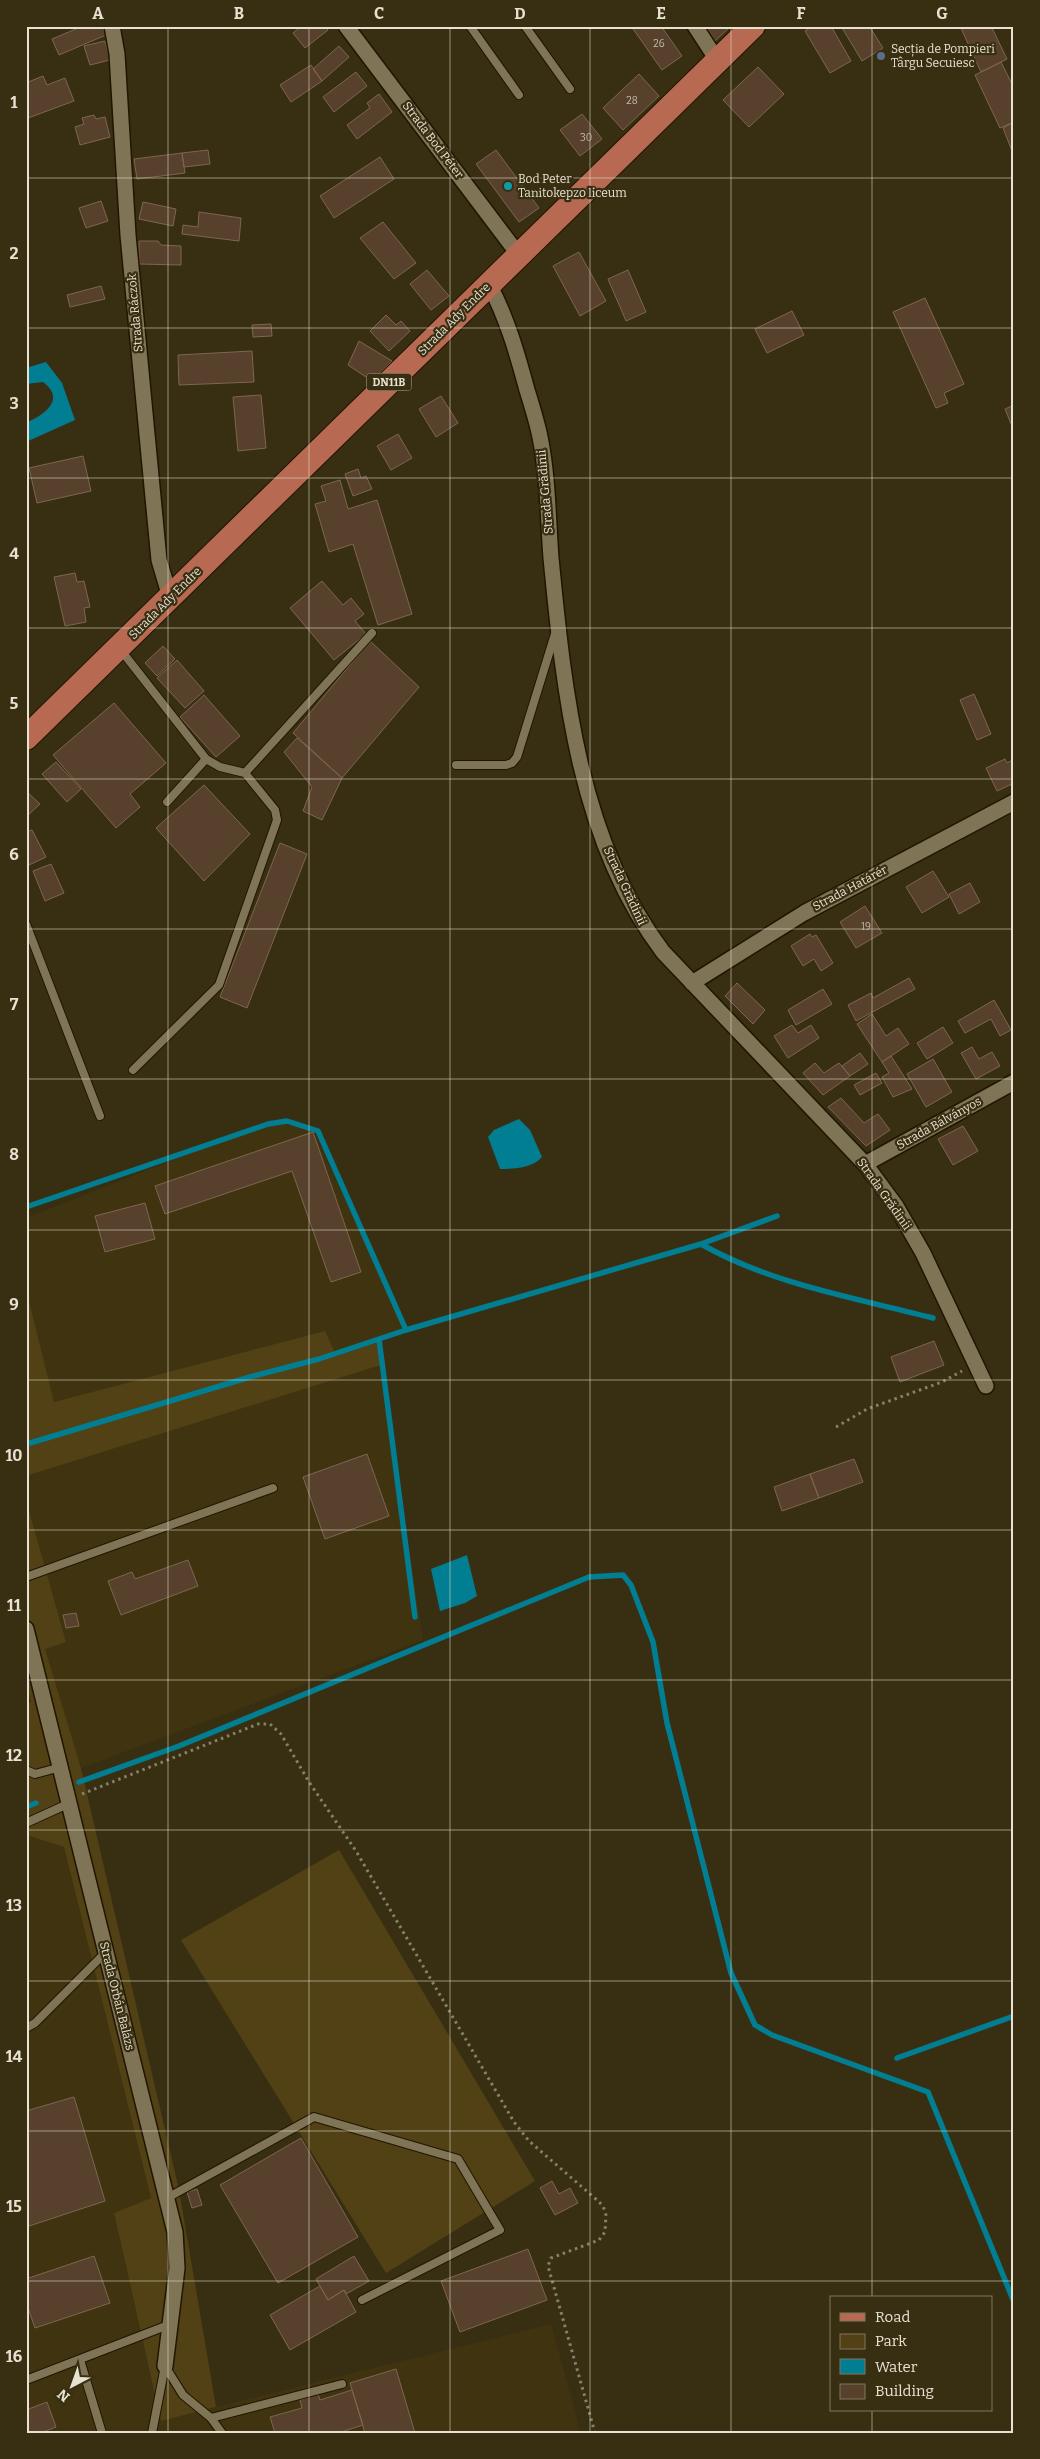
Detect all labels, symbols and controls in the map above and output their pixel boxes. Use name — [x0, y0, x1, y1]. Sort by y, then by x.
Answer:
text: A — [92, 4, 104, 23]
text: B — [234, 4, 244, 23]
text: C — [374, 4, 384, 23]
text: D — [514, 4, 526, 23]
text: E — [656, 4, 666, 23]
text: F — [797, 4, 806, 23]
text: G — [936, 4, 948, 23]
house number: 26 — [653, 38, 665, 50]
place label: Secția de Pompieri Târgu Secuiesc — [891, 42, 995, 70]
marker: Secția de Pompieri Târgu Secuiesc — [875, 50, 887, 62]
text: 1 — [11, 93, 18, 112]
house number: 28 — [626, 95, 638, 107]
street label: Strada Bod Péter — [400, 99, 467, 182]
house number: 30 — [580, 132, 592, 144]
place label: Bod Peter Tanitokepzo liceum — [518, 172, 627, 200]
marker: Bod Peter Tanitokepzo liceum — [502, 180, 514, 192]
text: 2 — [9, 244, 19, 263]
street label: Strada Ráczok — [125, 273, 145, 353]
street label: Strada Ady Endre — [415, 280, 493, 358]
road number: DN11B — [366, 374, 412, 391]
text: 3 — [9, 394, 19, 413]
street label: Strada Grădinii — [534, 449, 556, 535]
text: 4 — [9, 544, 19, 563]
street label: Strada Ady Endre — [126, 564, 204, 642]
text: 5 — [10, 694, 19, 713]
text: 6 — [9, 845, 19, 864]
street label: Strada Grădinii — [601, 845, 649, 928]
street label: Strada Határér — [810, 862, 890, 914]
house number: 19 — [861, 921, 871, 933]
text: 7 — [10, 995, 19, 1014]
street label: Strada Bálványos — [894, 1094, 984, 1152]
text: 8 — [9, 1145, 19, 1164]
street label: Strada Grădinii — [854, 1155, 914, 1233]
text: 9 — [9, 1295, 19, 1314]
text: 10 — [5, 1446, 23, 1465]
text: 11 — [7, 1596, 21, 1615]
text: 12 — [6, 1746, 22, 1765]
text: 13 — [6, 1896, 22, 1915]
street label: Strada Orbán Balázs — [97, 1940, 137, 2052]
text: 14 — [6, 2047, 23, 2066]
text: 15 — [6, 2197, 22, 2216]
legend — [830, 2296, 992, 2412]
text: Road — [875, 2308, 910, 2326]
text: Park — [875, 2332, 907, 2350]
text: 16 — [6, 2347, 23, 2366]
text: Water — [875, 2358, 918, 2376]
north arrow — [48, 2362, 98, 2412]
text: Building — [875, 2382, 934, 2400]
text: N — [54, 2385, 73, 2405]

